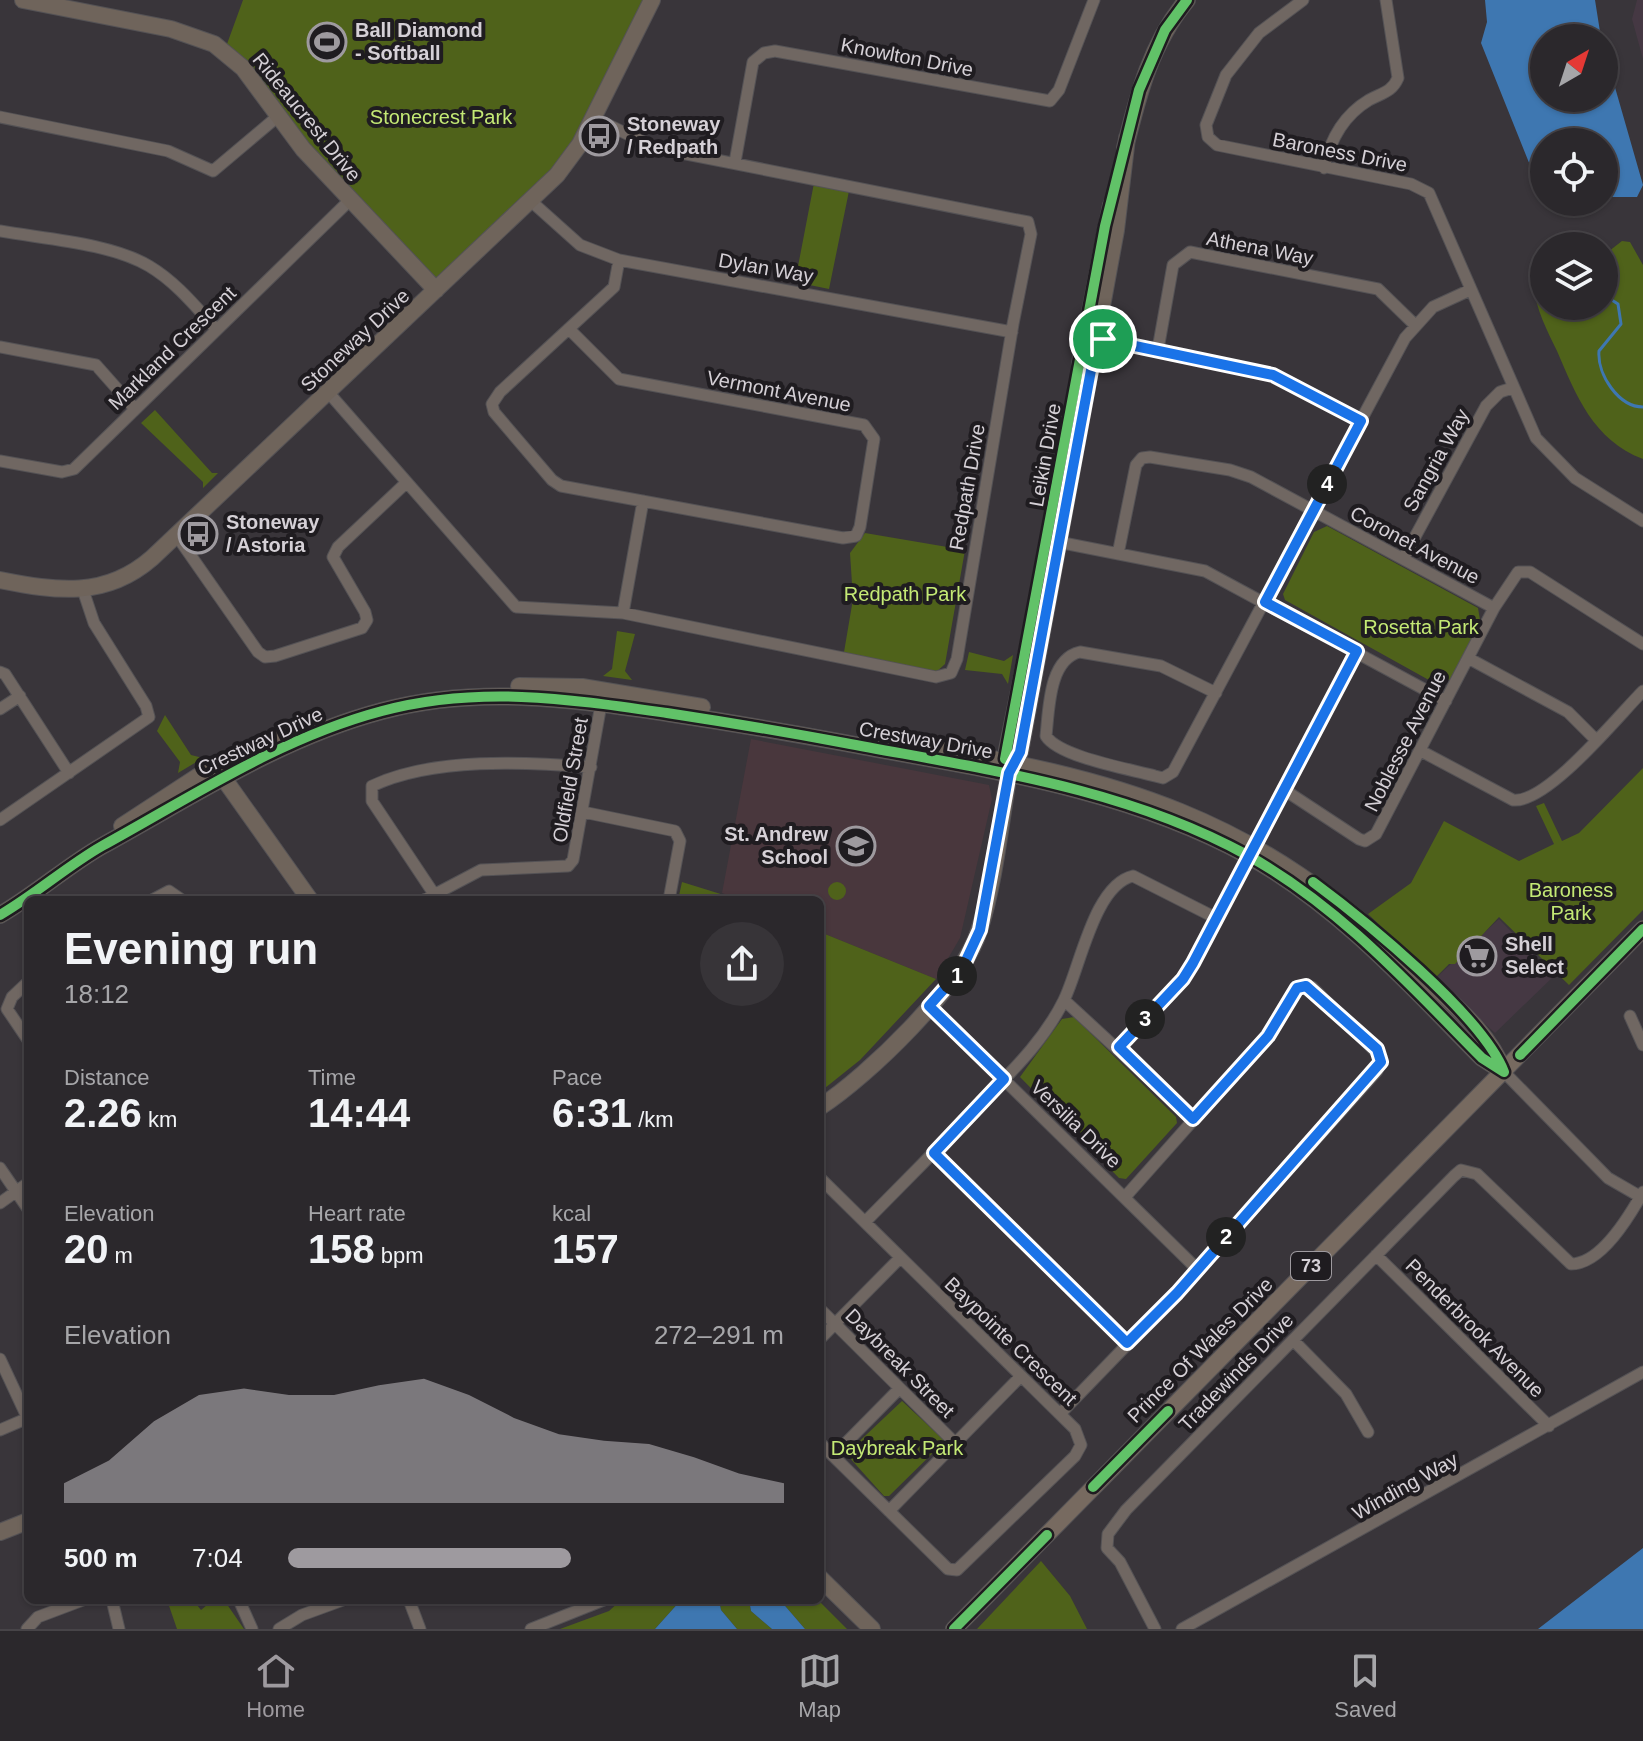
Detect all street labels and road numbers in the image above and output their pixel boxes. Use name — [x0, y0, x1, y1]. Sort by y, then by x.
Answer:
street label: Knowlton Drive — [839, 33, 975, 81]
street label: Rideaucrest Drive — [248, 48, 366, 186]
street label: Baroness Drive — [1271, 128, 1409, 176]
street label: Athena Way — [1205, 227, 1315, 269]
street label: Dylan Way — [717, 249, 815, 287]
street label: Markland Crescent — [104, 281, 240, 414]
street label: Stoneway Drive — [296, 284, 414, 396]
street label: Vermont Avenue — [705, 366, 853, 416]
street label: Leikin Drive — [1025, 402, 1065, 508]
street label: Sangria Way — [1399, 405, 1473, 515]
street label: Redpath Drive — [945, 422, 989, 552]
street label: Coronet Avenue — [1347, 502, 1483, 588]
street label: Noblesse Avenue — [1360, 667, 1450, 815]
street label: Crestway Drive — [194, 702, 326, 780]
street label: Oldfield Street — [548, 715, 592, 844]
street label: Crestway Drive — [857, 717, 995, 763]
street label: Versilia Drive — [1026, 1076, 1126, 1172]
road number: 73 — [1291, 1252, 1331, 1280]
street label: Penderbrook Avenue — [1401, 1254, 1549, 1402]
street label: Baypointe Crescent — [941, 1272, 1082, 1410]
street label: Prince Of Wales Drive — [1123, 1273, 1277, 1427]
street label: Daybreak Street — [841, 1304, 959, 1422]
street label: Tradewinds Drive — [1174, 1309, 1298, 1435]
street label: Winding Way — [1348, 1448, 1462, 1524]

